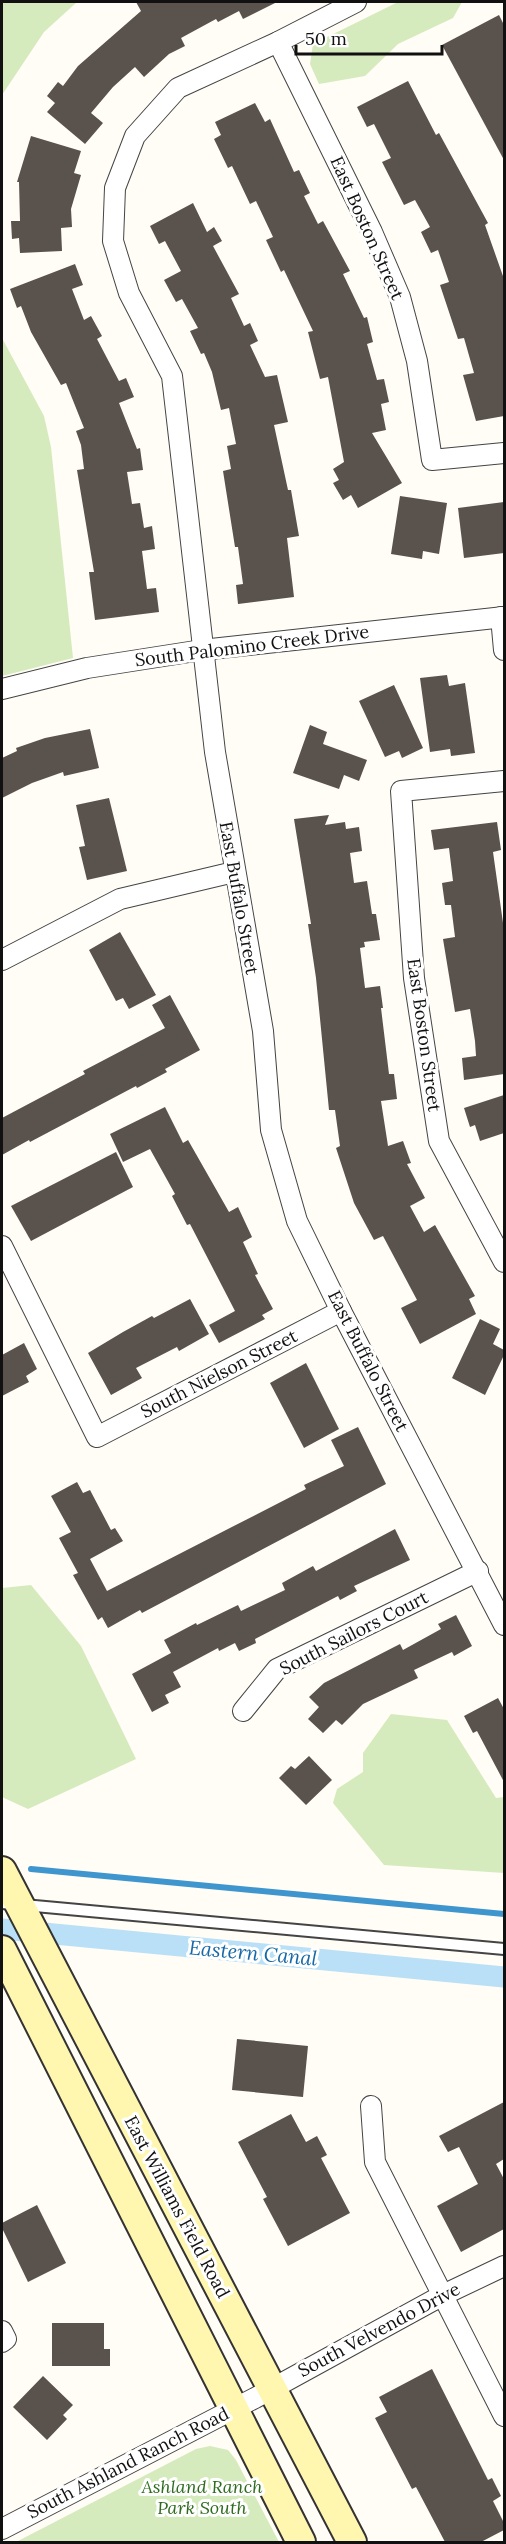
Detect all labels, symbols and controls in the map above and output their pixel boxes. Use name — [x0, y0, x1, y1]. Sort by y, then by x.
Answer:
scale bar — [296, 18, 442, 56]
text: 50 m — [305, 27, 347, 50]
street label: East Boston Street — [325, 152, 409, 303]
street label: South Palomino Creek Drive — [133, 620, 371, 671]
street label: East Buffalo Street — [215, 820, 264, 976]
street label: East Boston Street — [402, 957, 447, 1113]
street label: East Buffalo Street — [323, 1286, 414, 1435]
street label: South Nielson Street — [137, 1324, 301, 1423]
street label: South Sailors Court — [276, 1585, 432, 1680]
water label: Eastern Canal — [188, 1934, 319, 1971]
street label: East Williams Field Road — [120, 2112, 235, 2302]
street label: South Velvendo Drive — [294, 2277, 464, 2382]
street label: South Ashland Ranch Road — [23, 2402, 233, 2523]
park label: Ashland Ranch Park South — [141, 2475, 263, 2519]

